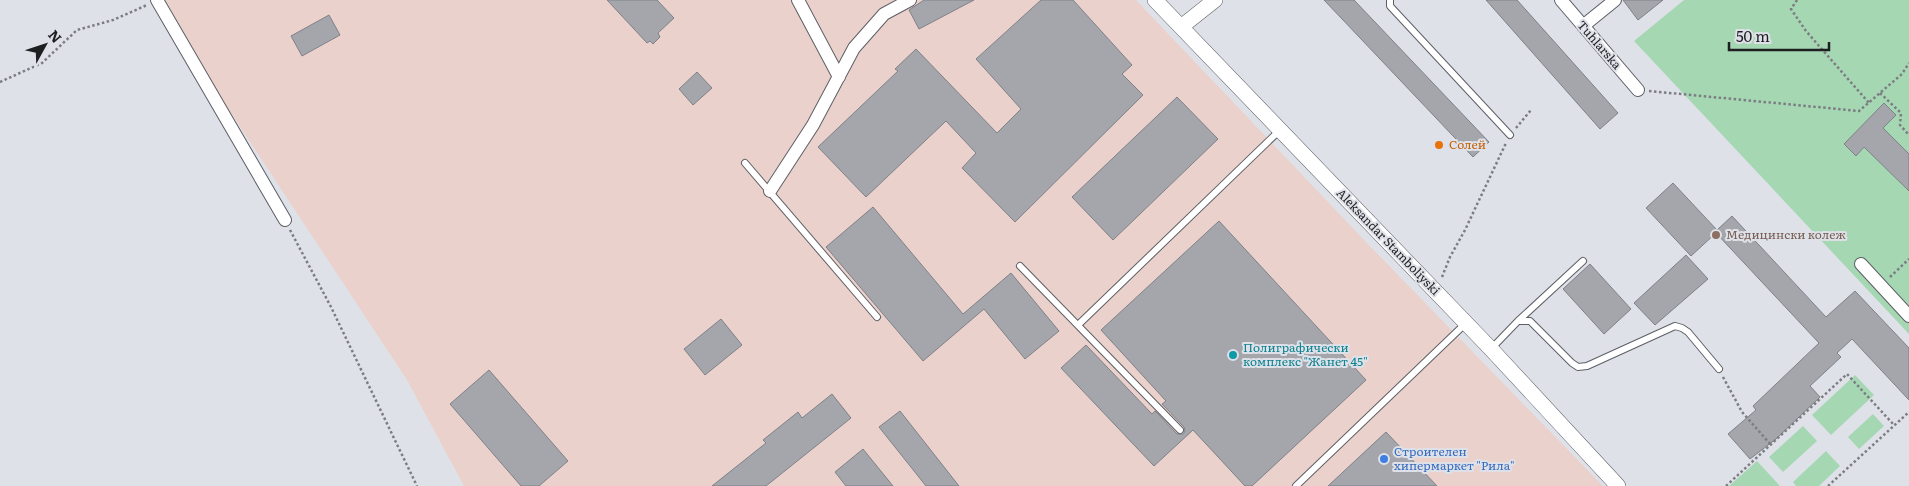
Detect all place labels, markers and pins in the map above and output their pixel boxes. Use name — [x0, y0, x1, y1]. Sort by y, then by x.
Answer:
place label: Солей — [1449, 135, 1486, 153]
marker: Солей — [1433, 139, 1445, 151]
place label: Медицински колеж — [1726, 225, 1846, 243]
marker: Медицински колеж — [1710, 229, 1722, 241]
place label: Полиграфически комплекс "Жанет 45" — [1243, 338, 1368, 370]
marker: Полиграфически комплекс "Жанет 45" — [1227, 349, 1239, 361]
place label: Строителен хипермаркет "Рила" — [1394, 442, 1515, 474]
marker: Строителен хипермаркет "Рила" — [1378, 453, 1390, 465]

